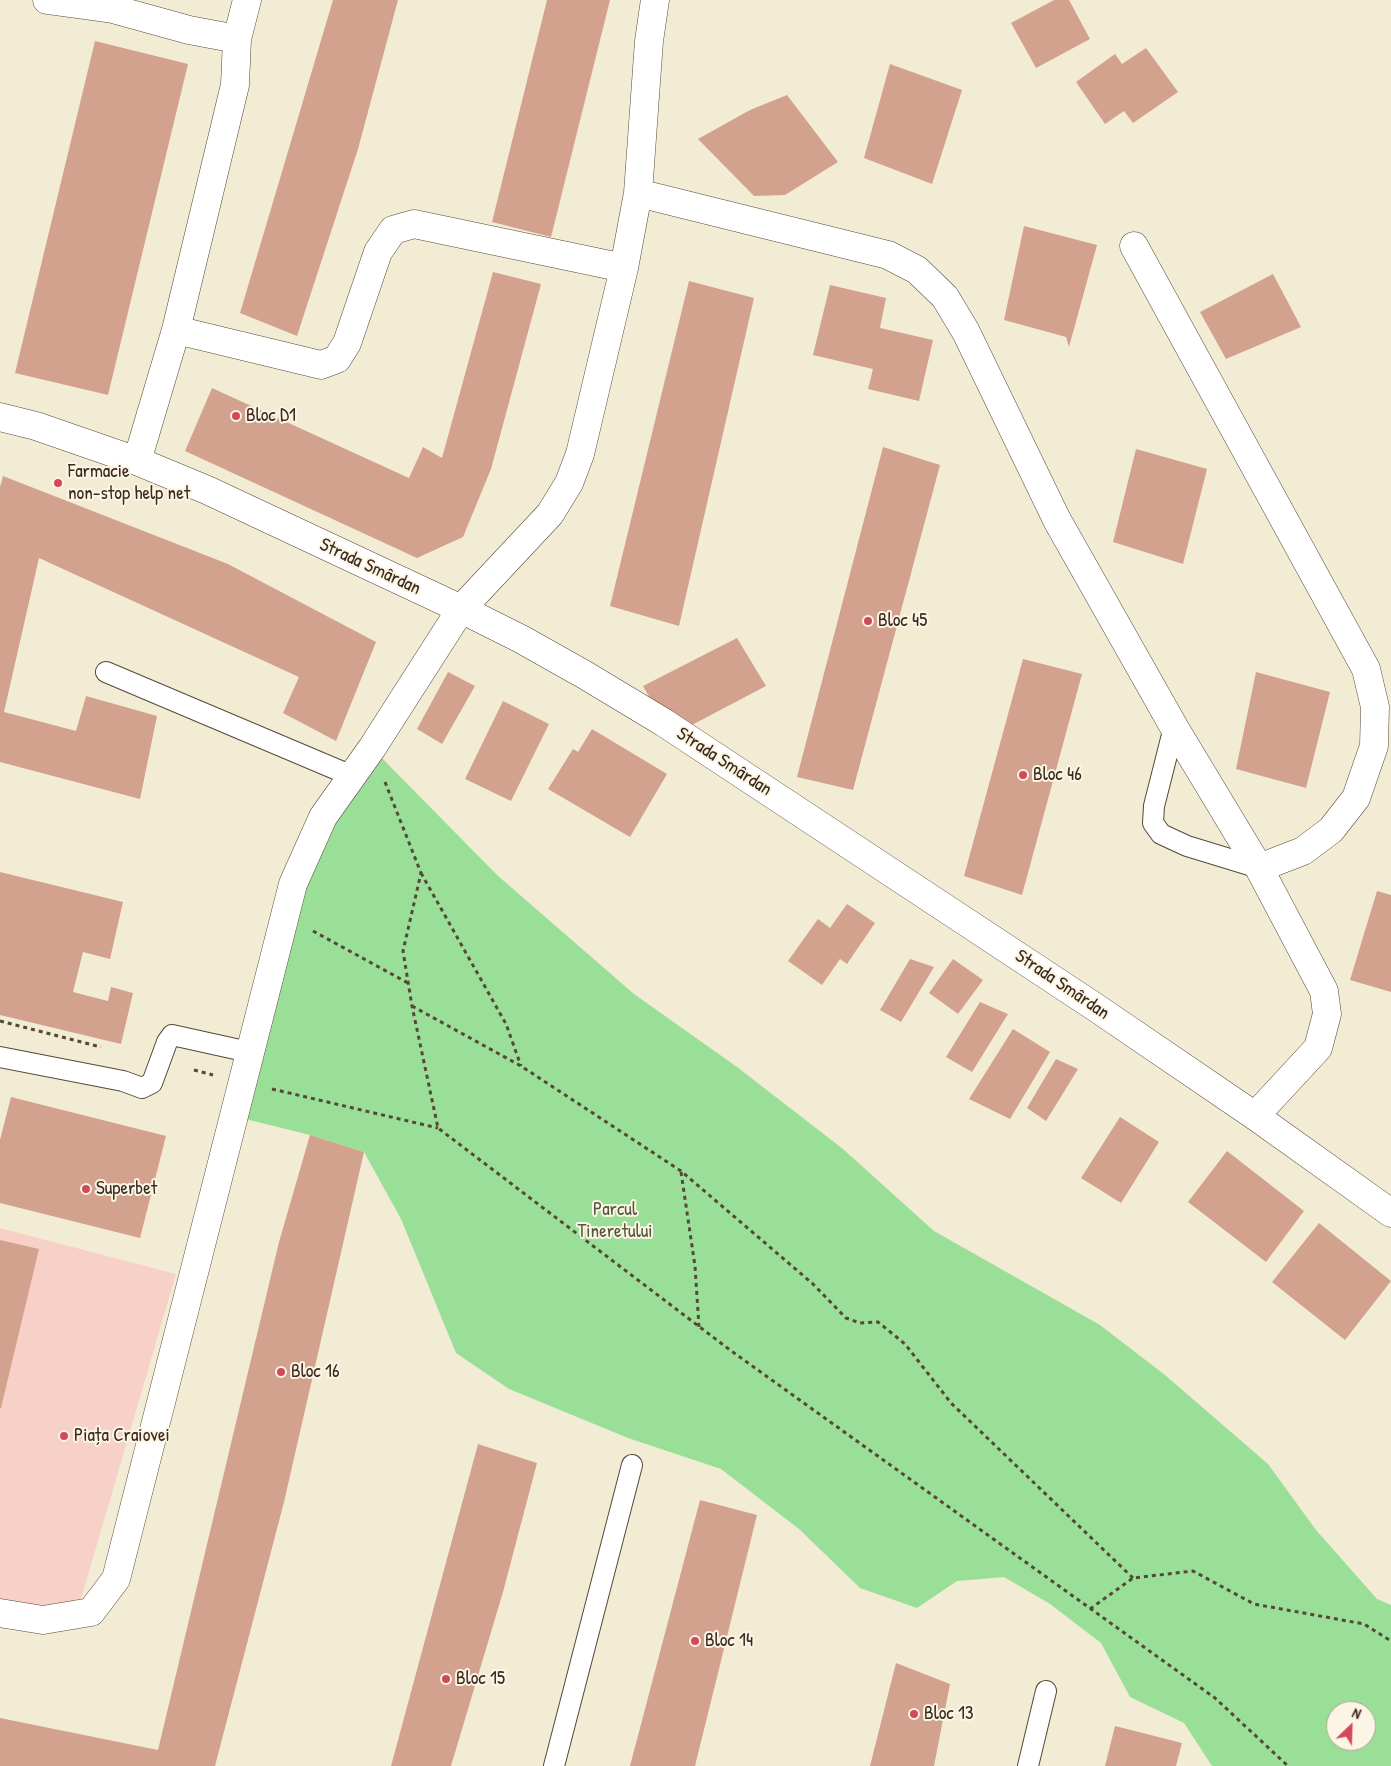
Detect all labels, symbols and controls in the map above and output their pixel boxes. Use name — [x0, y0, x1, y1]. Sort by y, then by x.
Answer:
place label: Bloc D1 — [246, 405, 296, 427]
marker: Bloc D1 — [230, 410, 242, 422]
place label: Farmacie non-stop help net — [68, 461, 190, 505]
marker: Farmacie non-stop help net — [52, 477, 64, 489]
street label: Strada Smârdan — [316, 534, 424, 600]
place label: Bloc 45 — [878, 610, 927, 632]
marker: Bloc 45 — [862, 615, 874, 627]
street label: Strada Smârdan — [672, 723, 776, 801]
place label: Bloc 46 — [1033, 764, 1082, 786]
marker: Bloc 46 — [1017, 769, 1029, 781]
street label: Strada Smârdan — [1010, 945, 1114, 1025]
place label: Superbet — [96, 1178, 157, 1200]
marker: Superbet — [80, 1183, 92, 1195]
park label: Parcul Tineretului — [577, 1199, 653, 1243]
place label: Bloc 16 — [291, 1361, 340, 1383]
marker: Bloc 16 — [275, 1366, 287, 1378]
place label: Piața Craiovei — [74, 1425, 170, 1447]
marker: Piața Craiovei — [58, 1430, 70, 1442]
place label: Bloc 14 — [705, 1630, 753, 1652]
marker: Bloc 14 — [689, 1635, 701, 1647]
place label: Bloc 15 — [456, 1668, 505, 1690]
marker: Bloc 15 — [440, 1673, 452, 1685]
north arrow — [1326, 1701, 1376, 1751]
place label: Bloc 13 — [924, 1703, 973, 1725]
text: N — [1350, 1703, 1364, 1723]
marker: Bloc 13 — [908, 1708, 920, 1720]

